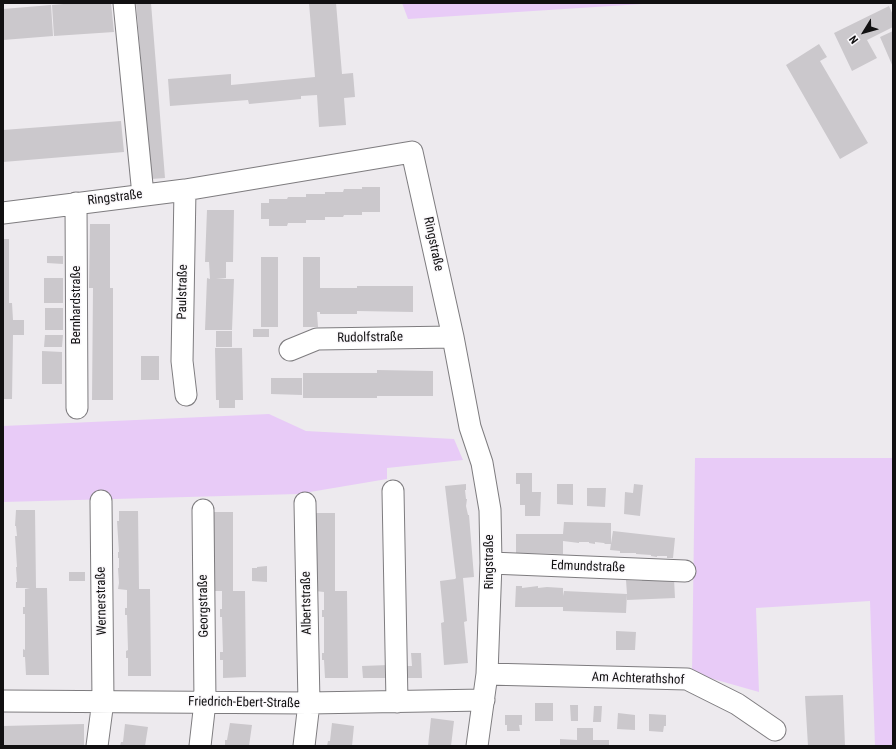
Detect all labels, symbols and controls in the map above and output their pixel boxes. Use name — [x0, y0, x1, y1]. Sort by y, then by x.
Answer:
north arrow — [844, 12, 884, 52]
text: N — [847, 33, 861, 46]
street label: Ringstraße — [87, 187, 143, 209]
street label: Ringstraße — [420, 215, 446, 273]
street label: Paulstraße — [175, 264, 191, 320]
street label: Bernhardstraße — [69, 266, 85, 344]
street label: Rudolfstraße — [337, 330, 403, 346]
street label: Ringstraße — [482, 534, 498, 590]
street label: Edmundstraße — [551, 558, 625, 576]
street label: Wernerstraße — [94, 567, 110, 635]
street label: Albertstraße — [299, 571, 315, 635]
street label: Georgstraße — [196, 574, 212, 638]
street label: Am Achterathshof — [591, 670, 685, 688]
street label: Friedrich-Ebert-Straße — [188, 694, 300, 712]

